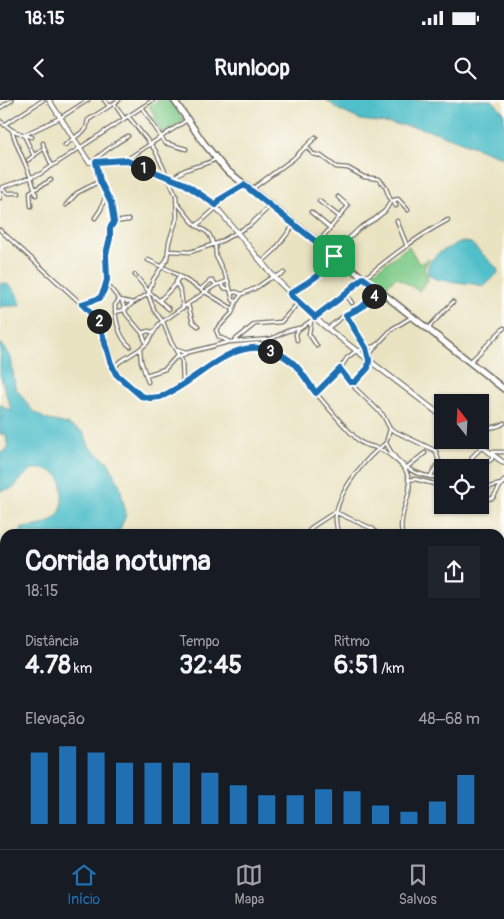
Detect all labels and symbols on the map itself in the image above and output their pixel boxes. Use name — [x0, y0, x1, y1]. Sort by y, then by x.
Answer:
pin: 1 — [130, 156, 156, 180]
pin — [313, 235, 355, 277]
pin: 4 — [362, 284, 386, 308]
pin: 2 — [86, 308, 112, 334]
pin: 3 — [258, 338, 282, 364]
north arrow — [434, 394, 489, 449]

